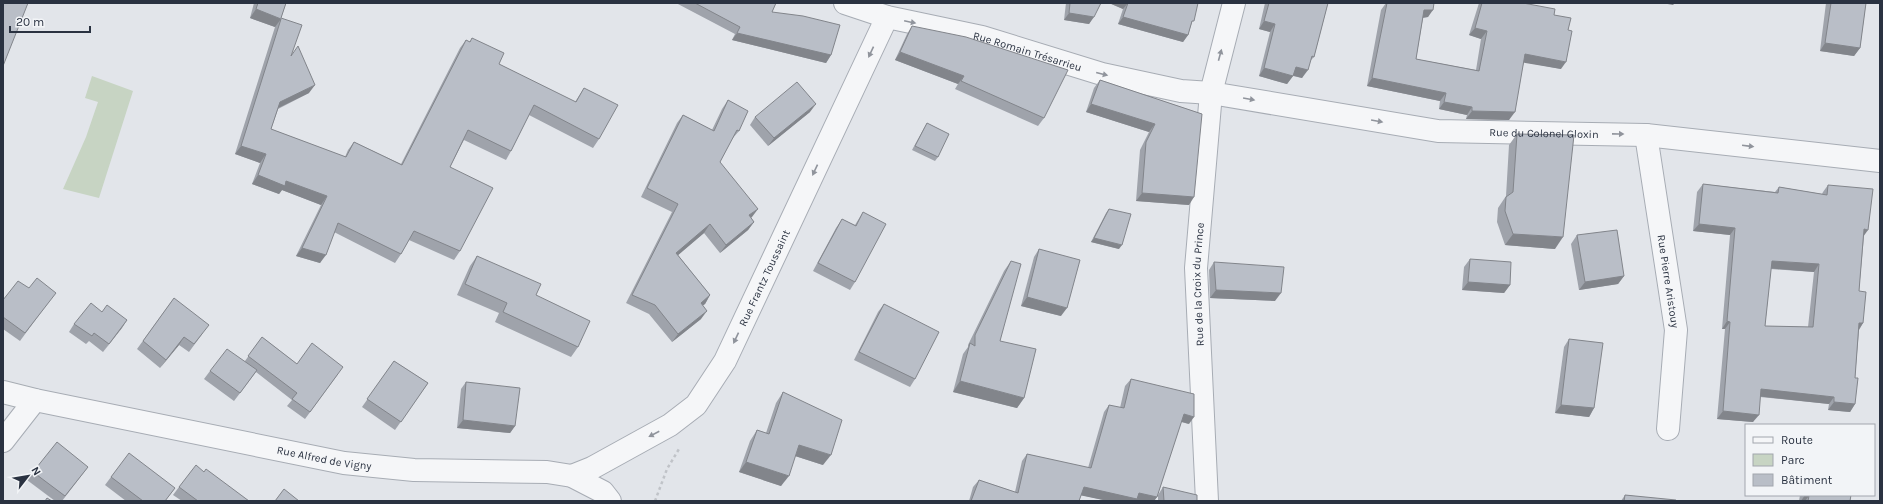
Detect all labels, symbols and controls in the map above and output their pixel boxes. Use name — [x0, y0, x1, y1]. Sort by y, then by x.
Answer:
scale bar — [10, 8, 90, 34]
text: 20 m — [16, 15, 44, 29]
one-way arrow — [903, 19, 916, 25]
street label: Rue Romain Trésarrieu — [972, 29, 1084, 74]
one-way arrow — [868, 46, 874, 58]
one-way arrow — [1218, 49, 1224, 61]
one-way arrow — [1097, 71, 1109, 77]
one-way arrow — [1243, 97, 1255, 103]
one-way arrow — [1371, 118, 1383, 124]
street label: Rue du Colonel Gloxin — [1489, 125, 1599, 141]
one-way arrow — [1612, 131, 1625, 137]
one-way arrow — [1742, 143, 1754, 149]
one-way arrow — [812, 164, 818, 175]
street label: Rue de la Croix du Prince — [1189, 222, 1206, 346]
street label: Rue Frantz Toussaint — [736, 228, 792, 328]
street label: Rue Pierre Aristouy — [1655, 234, 1682, 329]
one-way arrow — [733, 332, 739, 343]
legend — [1745, 424, 1875, 496]
one-way arrow — [648, 431, 660, 438]
text: Route — [1781, 433, 1813, 447]
street label: Rue Alfred de Vigny — [276, 443, 372, 472]
text: Parc — [1781, 453, 1805, 467]
north arrow — [8, 456, 48, 496]
text: N — [29, 464, 44, 478]
text: Bâtiment — [1781, 473, 1833, 487]

